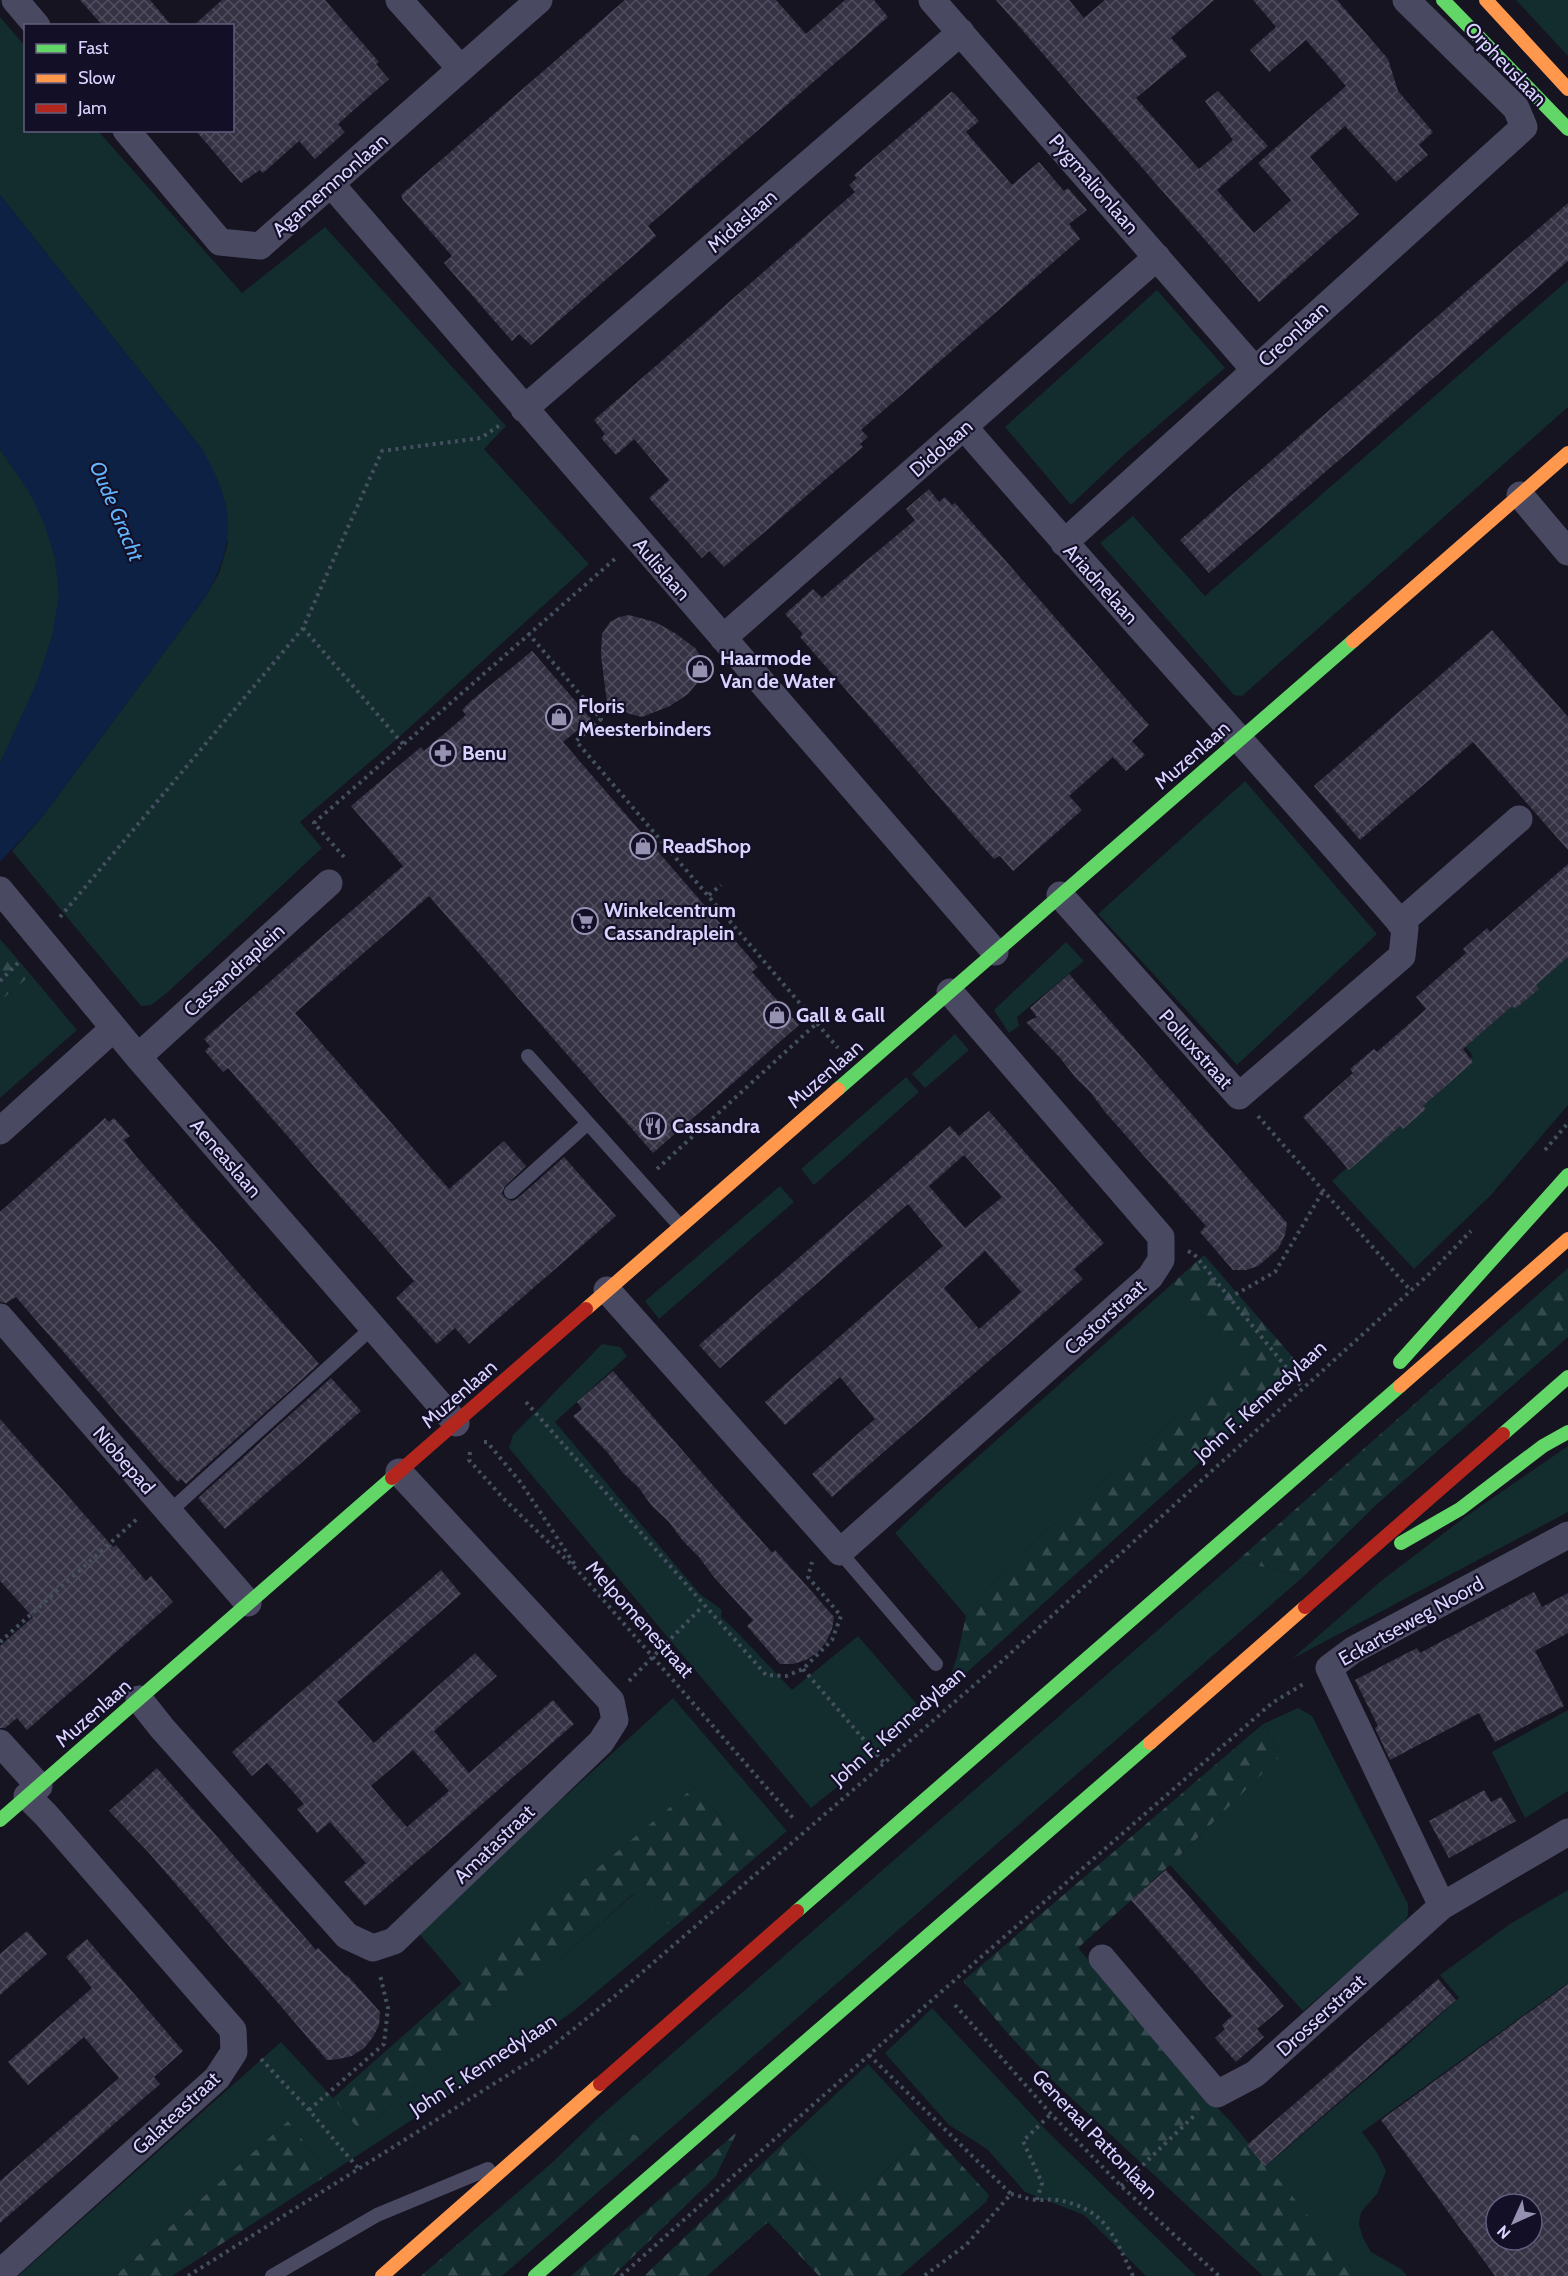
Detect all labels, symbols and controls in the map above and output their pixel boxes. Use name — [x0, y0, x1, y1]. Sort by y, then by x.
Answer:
street label: Orpheuslaan — [1460, 17, 1552, 111]
legend — [24, 24, 234, 132]
text: Fast — [78, 37, 109, 59]
text: Slow — [78, 67, 115, 89]
text: Jam — [77, 97, 107, 119]
street label: Agamemnonlaan — [267, 128, 393, 242]
street label: Pygmalionlaan — [1044, 129, 1144, 239]
street label: Midaslaan — [702, 184, 782, 258]
street label: Creonlaan — [1253, 296, 1333, 372]
street label: Didolaan — [905, 414, 977, 482]
water label: Oude Gracht — [85, 457, 149, 565]
street label: Aulislaan — [628, 533, 696, 605]
street label: Ariadnelaan — [1059, 539, 1143, 629]
place label: Haarmode Van de Water — [720, 646, 836, 693]
shop icon: Haarmode Van de Water — [685, 654, 715, 684]
place label: Floris Meesterbinders — [578, 694, 711, 741]
shop icon: Floris Meesterbinders — [544, 702, 574, 732]
street label: Muzenlaan — [1149, 716, 1235, 794]
pharmacy icon: Benu — [428, 738, 458, 768]
place label: Benu — [462, 741, 507, 765]
shop icon: ReadShop — [628, 831, 658, 861]
place label: ReadShop — [662, 834, 751, 858]
place label: Winkelcentrum Cassandraplein — [604, 898, 736, 945]
supermarket icon: Winkelcentrum Cassandraplein — [570, 906, 600, 936]
street label: Cassandraplein — [179, 918, 289, 1022]
shop icon: Gall & Gall — [762, 1000, 792, 1030]
place label: Gall & Gall — [796, 1003, 885, 1027]
street label: Polluxstraat — [1154, 1004, 1238, 1094]
street label: Muzenlaan — [782, 1035, 868, 1113]
restaurant icon: Cassandra — [638, 1111, 668, 1141]
street label: Aeneaslaan — [185, 1114, 267, 1202]
place label: Cassandra — [672, 1114, 760, 1138]
street label: Castorstraat — [1059, 1274, 1151, 1360]
street label: John F. Kennedylaan — [1188, 1335, 1331, 1467]
street label: Muzenlaan — [416, 1355, 502, 1433]
street label: Niobepad — [88, 1421, 160, 1499]
street label: Melpomenestraat — [581, 1556, 699, 1683]
street label: Eckartseweg Noord — [1334, 1571, 1488, 1671]
street label: John F. Kennedylaan — [825, 1661, 970, 1791]
street label: Muzenlaan — [50, 1674, 136, 1752]
street label: Amatastraat — [449, 1800, 539, 1888]
street label: Drosserstraat — [1272, 1969, 1371, 2061]
street label: John F. Kennedylaan — [404, 2009, 561, 2122]
street label: Generaal Pattonlaan — [1027, 2064, 1163, 2204]
street label: Galateastraat — [127, 2066, 225, 2159]
north arrow — [1484, 2192, 1544, 2252]
text: N — [1493, 2222, 1514, 2243]

